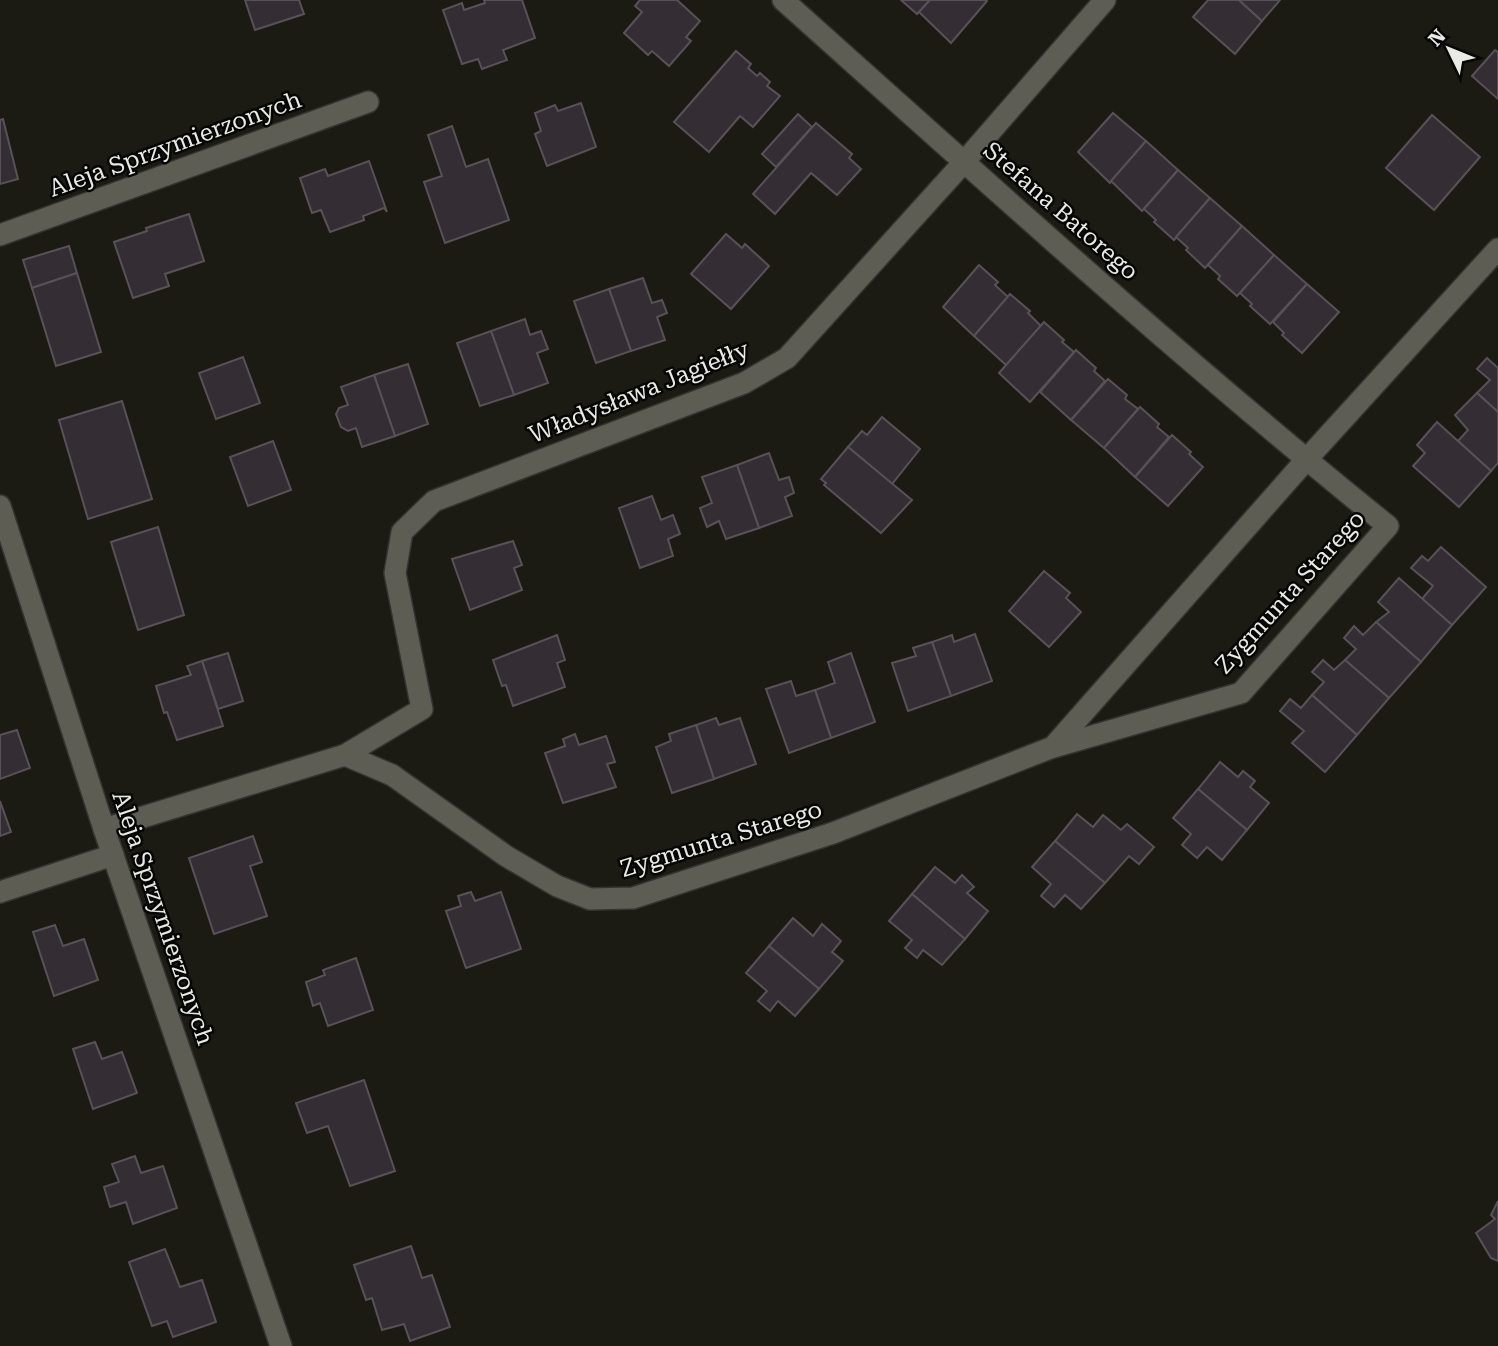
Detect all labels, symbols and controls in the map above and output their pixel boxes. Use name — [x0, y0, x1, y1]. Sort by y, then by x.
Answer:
north arrow — [1414, 14, 1484, 84]
text: N — [1424, 24, 1451, 51]
street label: Aleja Sprzymierzonych — [45, 85, 305, 203]
street label: Stefana Batorego — [978, 136, 1144, 286]
street label: Władysława Jagiełły — [525, 335, 754, 449]
street label: Zygmunta Starego — [1209, 505, 1371, 679]
street label: Aleja Sprzymierzonych — [106, 787, 220, 1049]
street label: Zygmunta Starego — [617, 795, 825, 883]

